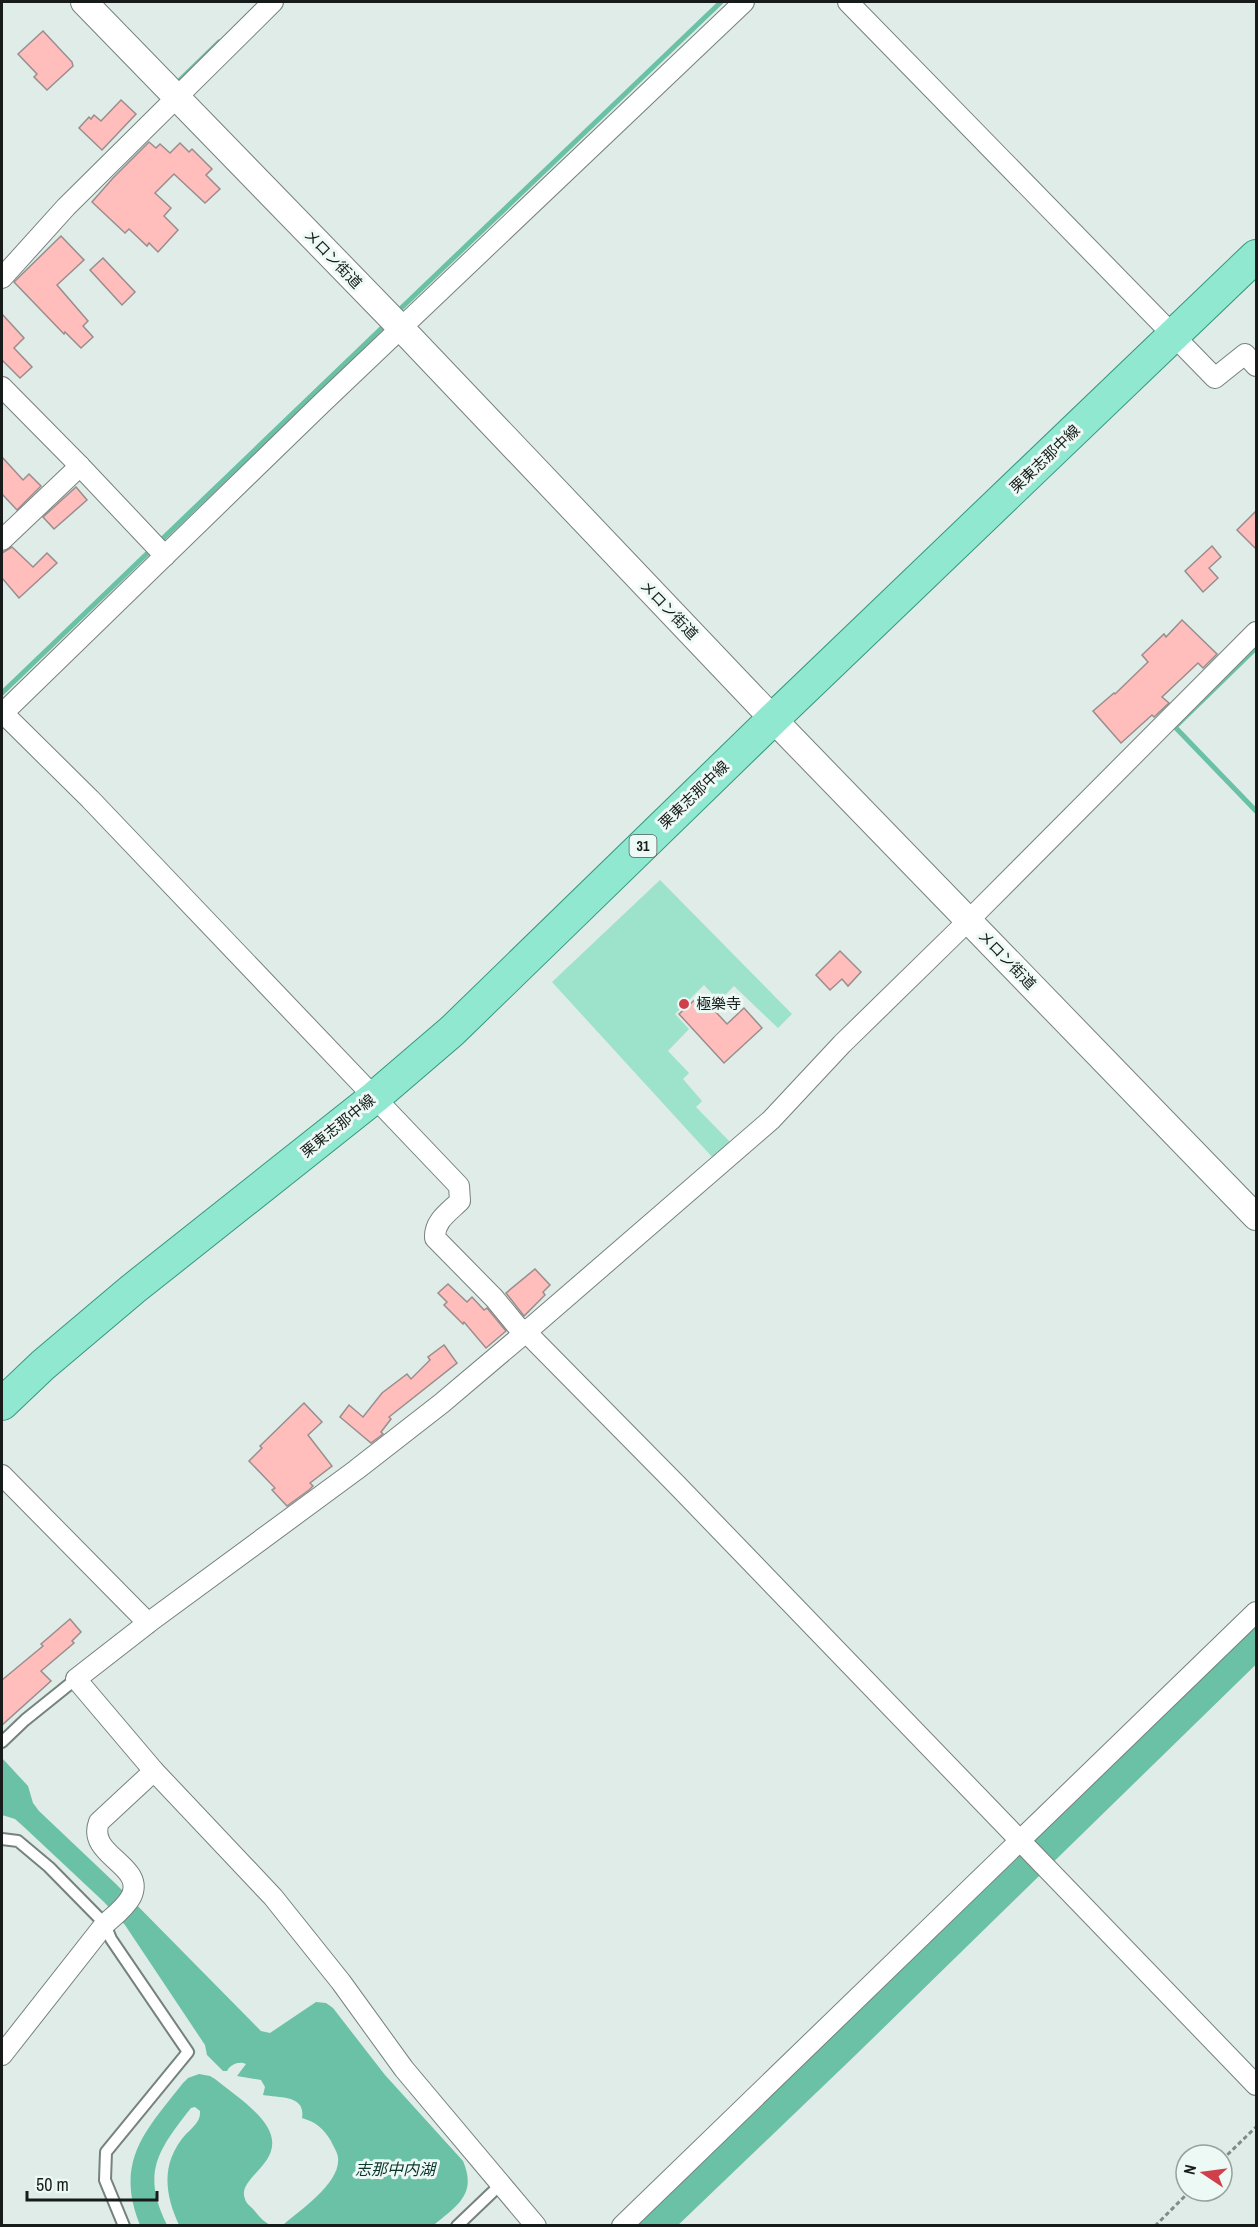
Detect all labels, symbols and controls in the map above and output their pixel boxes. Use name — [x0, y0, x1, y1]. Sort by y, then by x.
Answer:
street label: メロン街道 — [300, 224, 367, 293]
street label: 栗東志那中線 — [1005, 420, 1084, 497]
street label: メロン街道 — [636, 575, 703, 644]
street label: 栗東志那中線 — [654, 756, 733, 833]
road number: 31 — [630, 835, 656, 857]
street label: メロン街道 — [974, 925, 1041, 994]
place label: 極樂寺 — [696, 993, 741, 1014]
marker: 極樂寺 — [677, 997, 691, 1011]
street label: 栗東志那中線 — [296, 1089, 379, 1162]
north arrow — [1174, 2143, 1234, 2203]
water label: 志那中内湖 — [355, 2158, 438, 2180]
text: N — [1178, 2163, 1201, 2177]
scale bar — [27, 2164, 158, 2202]
text: 50 m — [36, 2172, 69, 2197]

